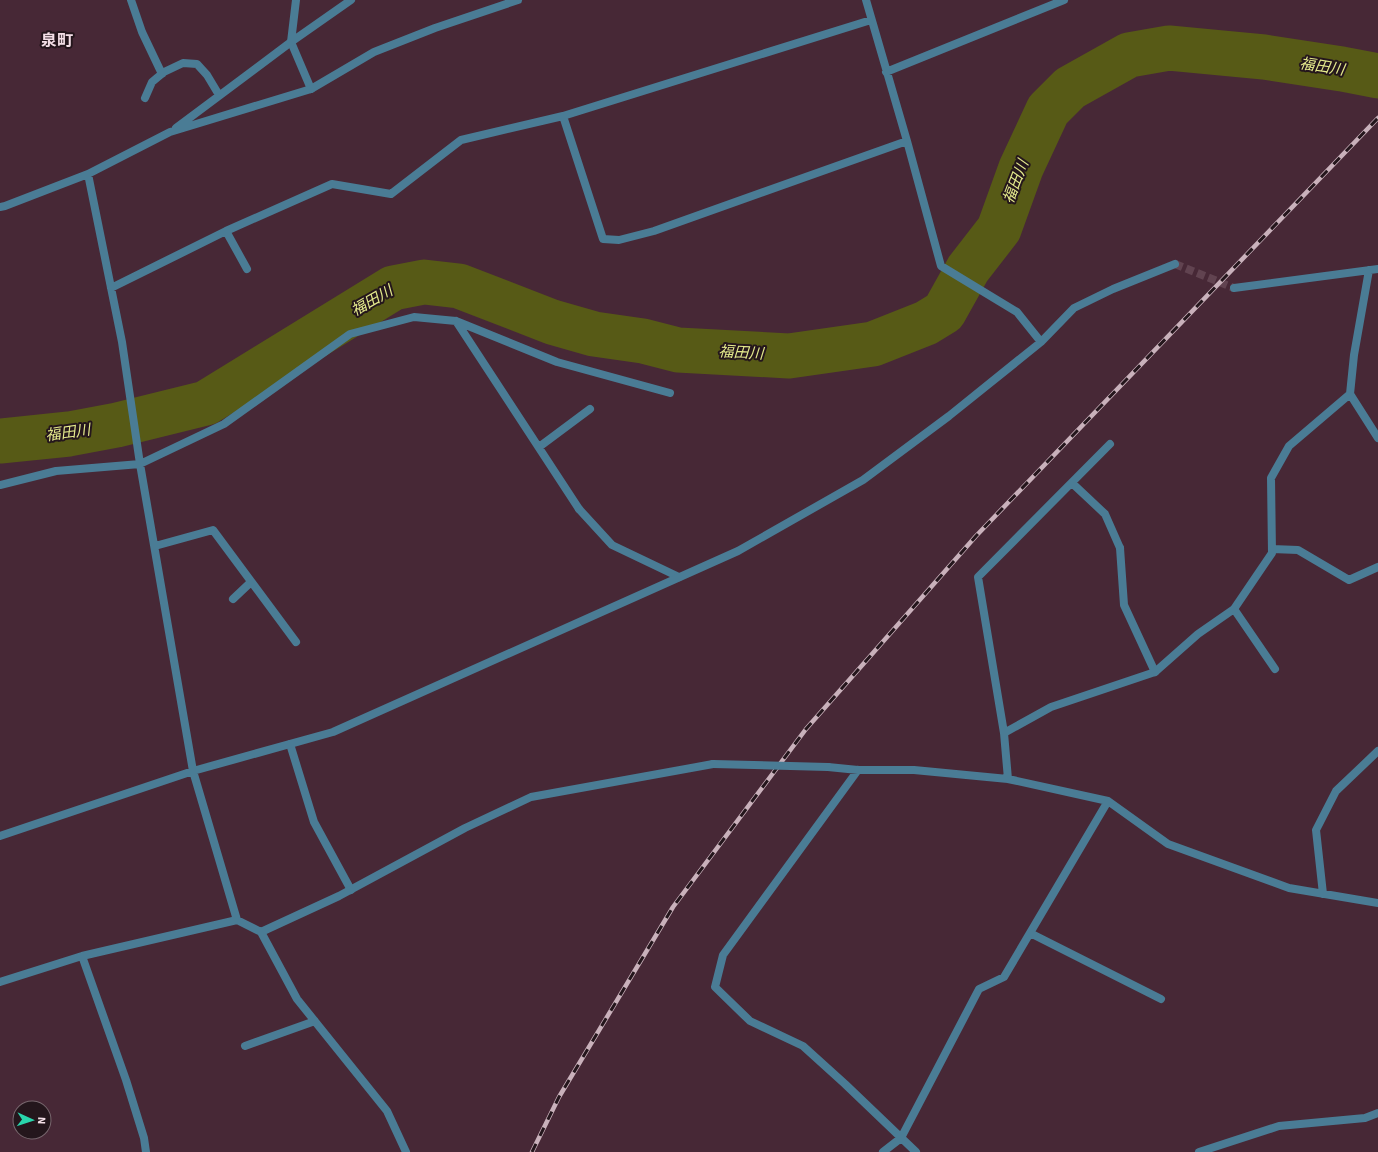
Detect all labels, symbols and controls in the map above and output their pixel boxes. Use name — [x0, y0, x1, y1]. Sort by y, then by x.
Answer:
district label: 泉町 — [41, 30, 73, 52]
water label: 福田川 — [1298, 53, 1348, 81]
water label: 福田川 — [998, 155, 1035, 207]
water label: 福田川 — [347, 280, 398, 321]
water label: 福田川 — [718, 341, 766, 365]
water label: 福田川 — [44, 419, 94, 447]
north arrow — [12, 1100, 52, 1140]
text: N — [34, 1116, 49, 1125]

